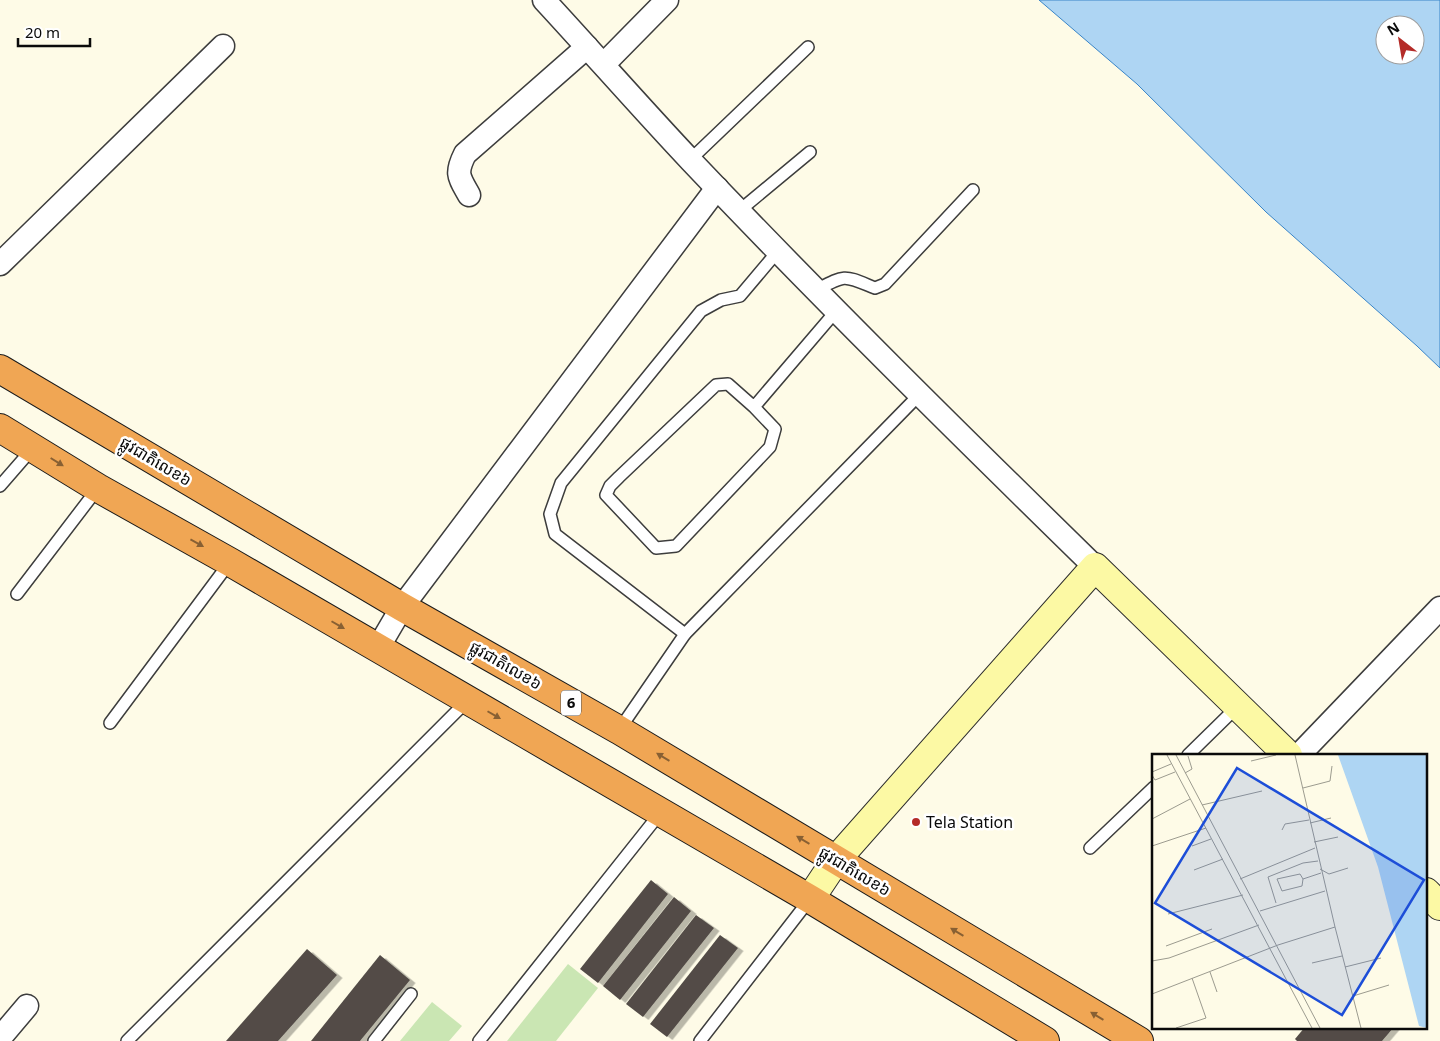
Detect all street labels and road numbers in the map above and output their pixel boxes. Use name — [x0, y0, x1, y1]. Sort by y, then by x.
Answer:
street label: ផ្លូវជាតិលេខ៦ — [114, 431, 196, 494]
street label: ផ្លូវជាតិលេខ៦ — [464, 635, 546, 698]
road number: 6 — [561, 690, 581, 716]
street label: ផ្លូវជាតិលេខ៦ — [813, 841, 895, 904]

